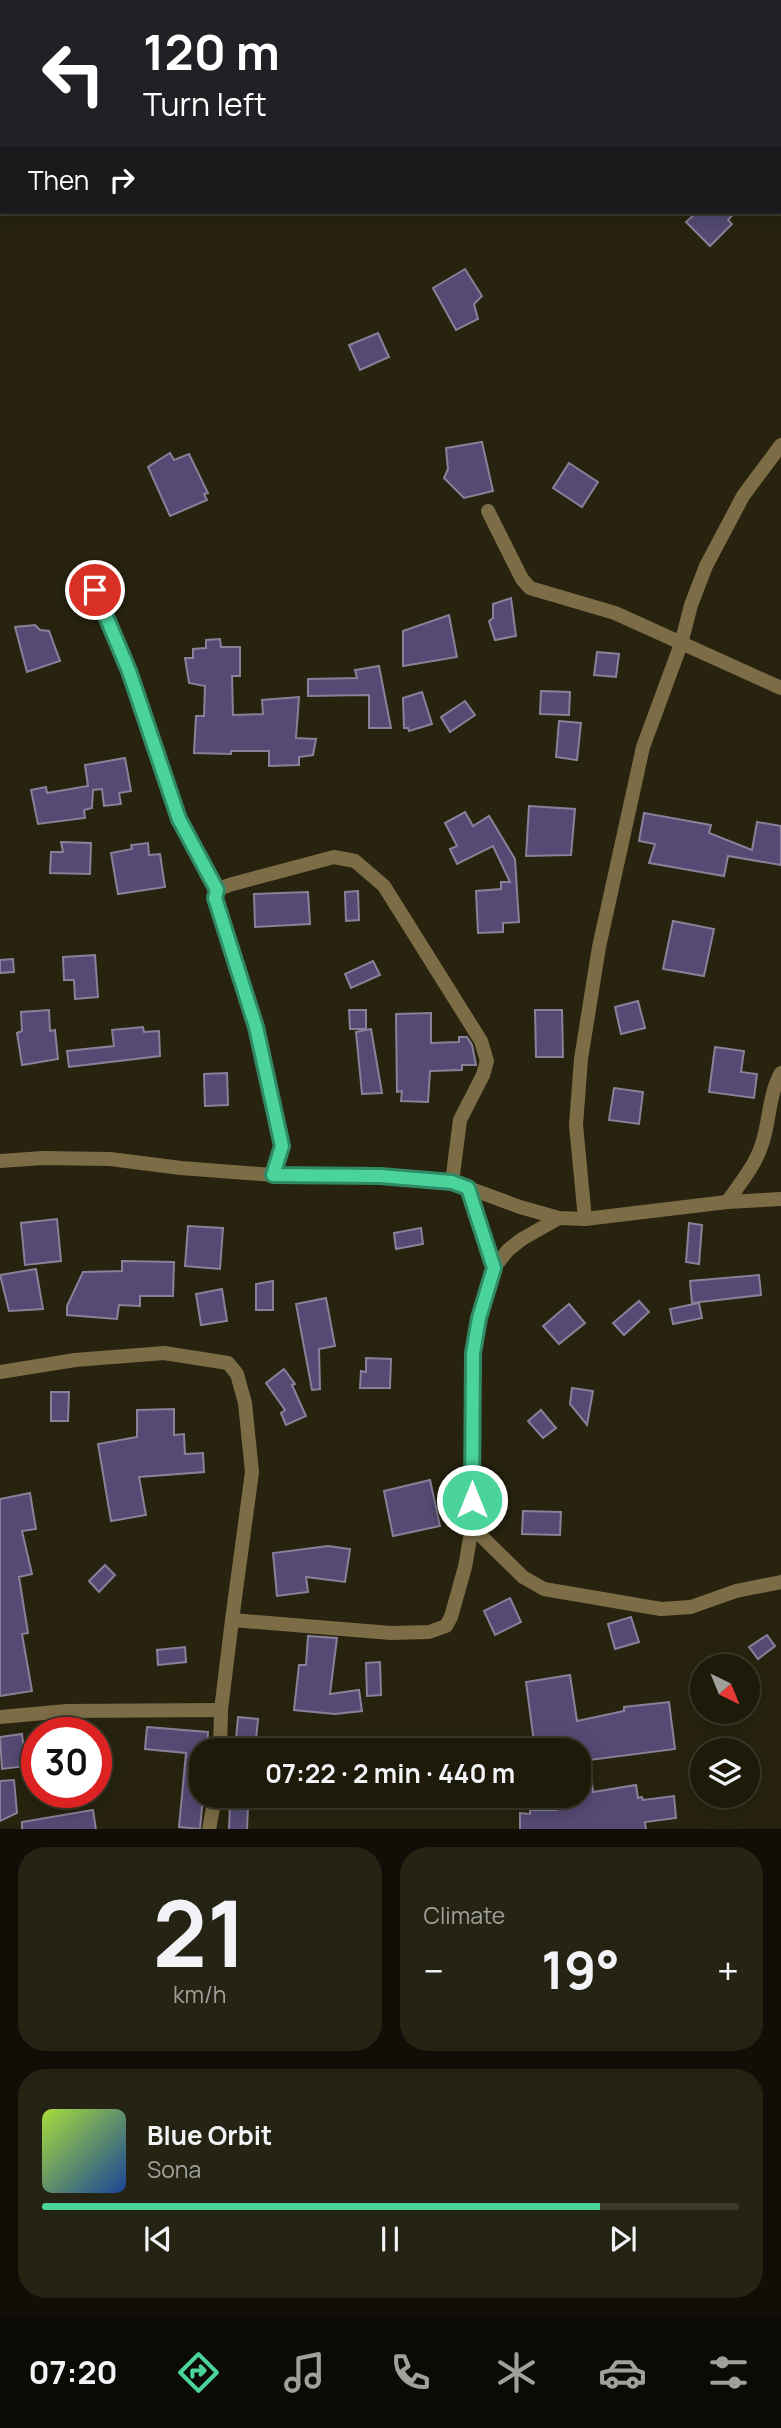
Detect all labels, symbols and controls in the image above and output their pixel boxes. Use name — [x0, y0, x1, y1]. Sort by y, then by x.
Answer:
text: 120 m — [143, 18, 280, 85]
icon: left — [28, 28, 119, 119]
text: Turn left — [143, 82, 267, 126]
icon: right — [103, 161, 141, 199]
text: Then — [28, 162, 89, 198]
pin — [65, 560, 125, 620]
icon: arrive — [76, 571, 114, 609]
position arrow — [435, 1463, 509, 1537]
north arrow — [690, 1654, 760, 1724]
map controls — [690, 1654, 760, 1808]
speed limit sign: 30 — [21, 1717, 112, 1808]
button: layers — [690, 1738, 760, 1808]
text: 07:22 · 2 min · 440 m — [265, 1755, 515, 1791]
text: 21 — [153, 1870, 247, 1994]
text: Climate — [424, 1899, 505, 1931]
text: 19° — [541, 1934, 620, 2005]
text: − — [424, 1944, 444, 1996]
text: + — [717, 1944, 739, 1996]
text: km/h — [173, 1978, 227, 2010]
text: Blue Orbit — [147, 2117, 272, 2153]
text: Sona — [147, 2153, 201, 2185]
icon: previous — [139, 2220, 177, 2258]
icon: pause — [371, 2220, 409, 2258]
icon: next — [604, 2220, 642, 2258]
icon: directions — [174, 2348, 223, 2397]
icon: music — [280, 2348, 329, 2397]
icon: phone — [386, 2348, 435, 2397]
icon: climate — [492, 2348, 541, 2397]
icon: car — [598, 2348, 647, 2397]
icon: filters — [704, 2348, 753, 2397]
text: 07:20 — [28, 2350, 118, 2394]

